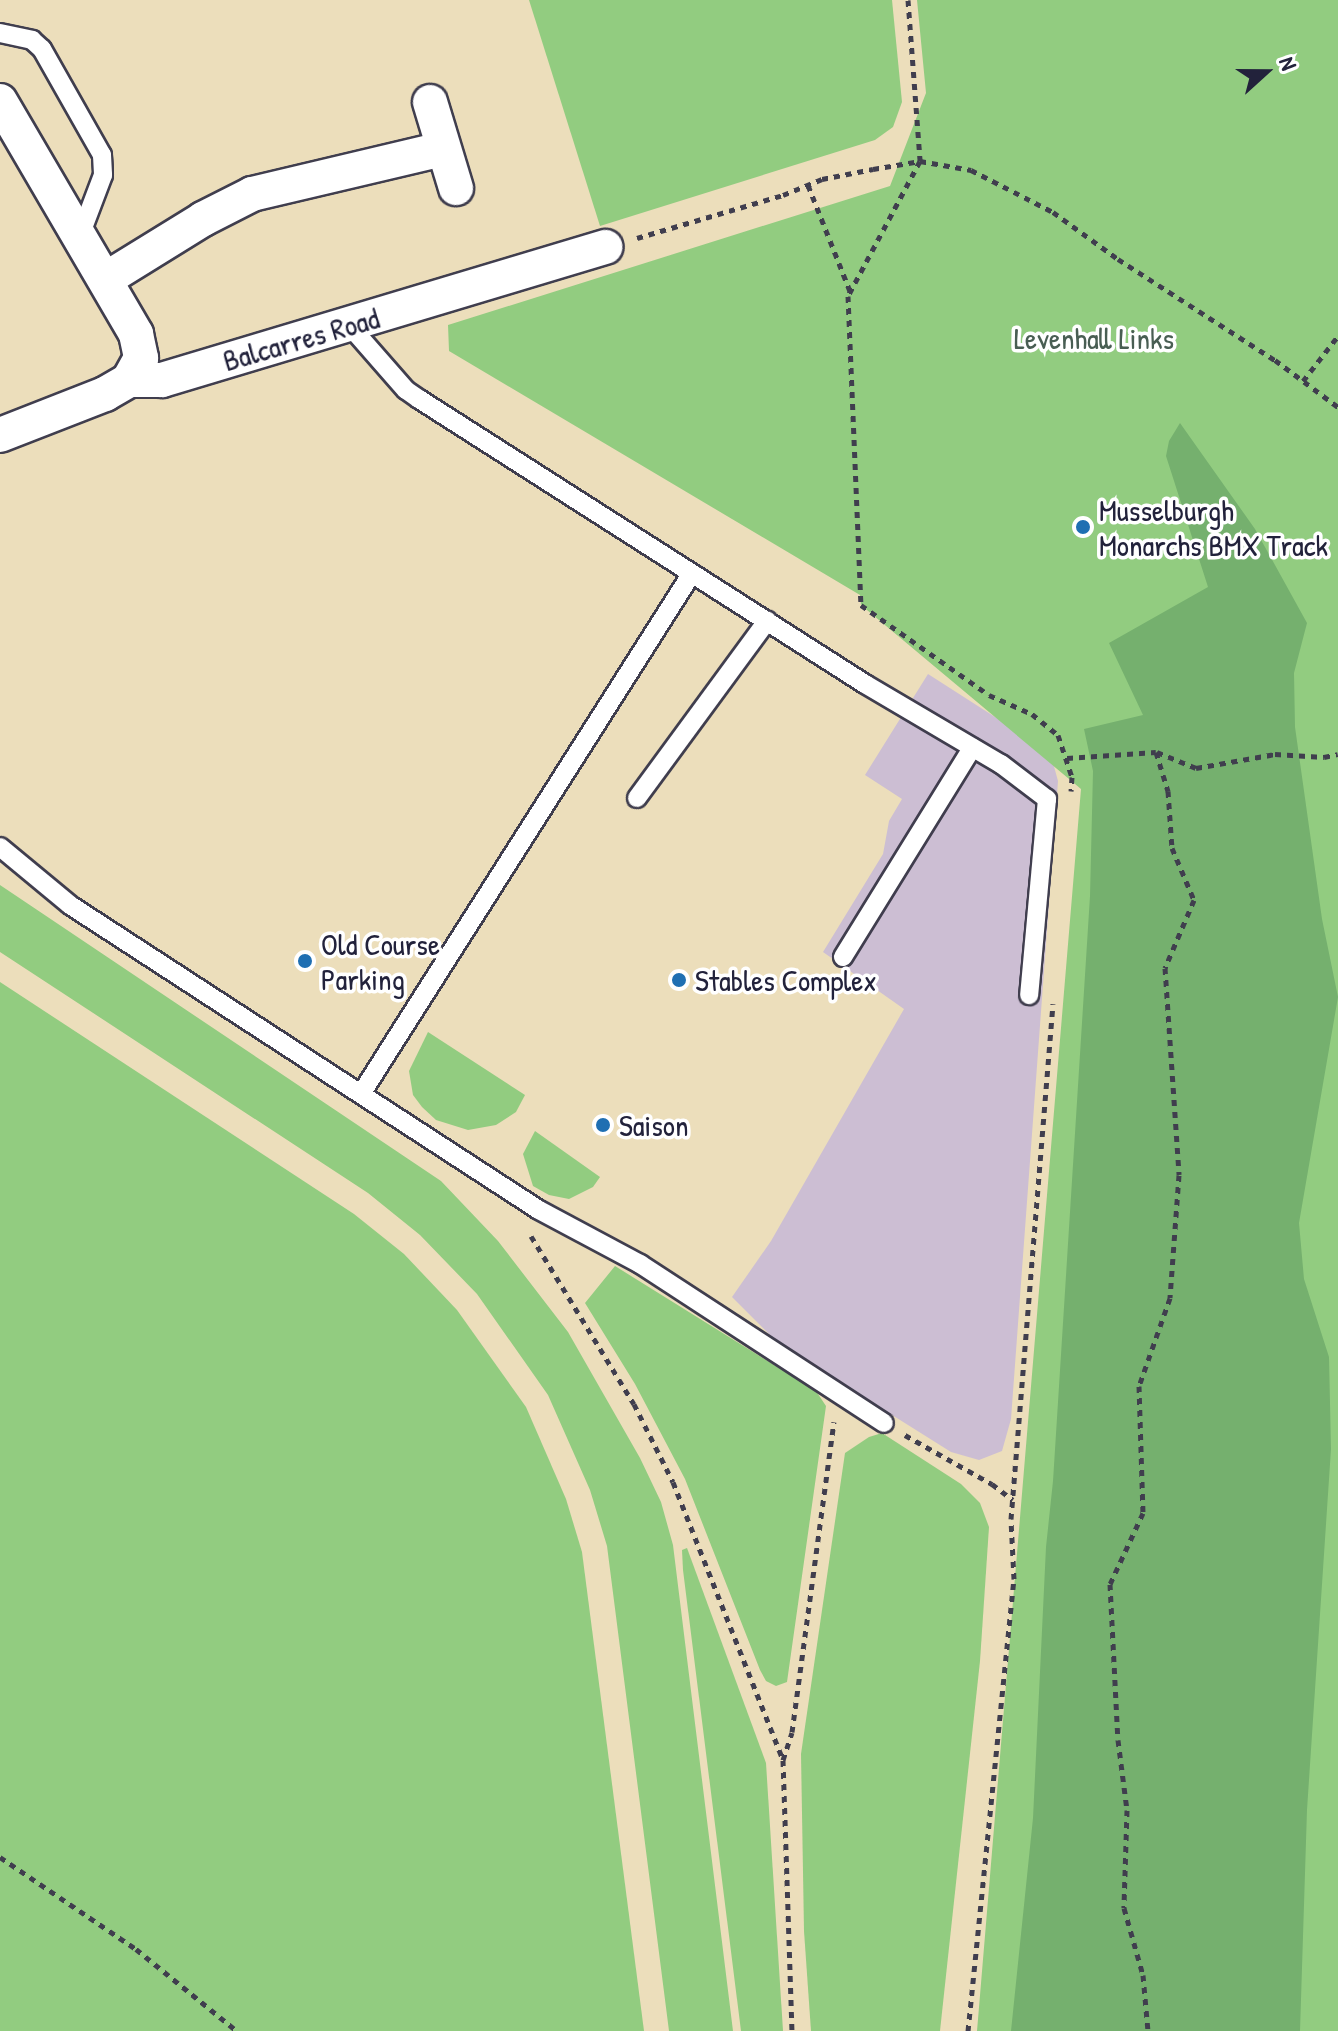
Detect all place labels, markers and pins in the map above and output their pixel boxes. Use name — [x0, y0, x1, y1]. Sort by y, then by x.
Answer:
place label: Musselburgh Monarchs BMX Track — [1099, 492, 1328, 562]
marker: Musselburgh Monarchs BMX Track — [1074, 518, 1092, 536]
place label: Old Course Parking — [321, 926, 440, 996]
marker: Old Course Parking — [296, 952, 314, 970]
place label: Stables Complex — [695, 962, 877, 998]
marker: Stables Complex — [670, 971, 688, 989]
place label: Saison — [619, 1107, 688, 1143]
marker: Saison — [594, 1116, 612, 1134]

